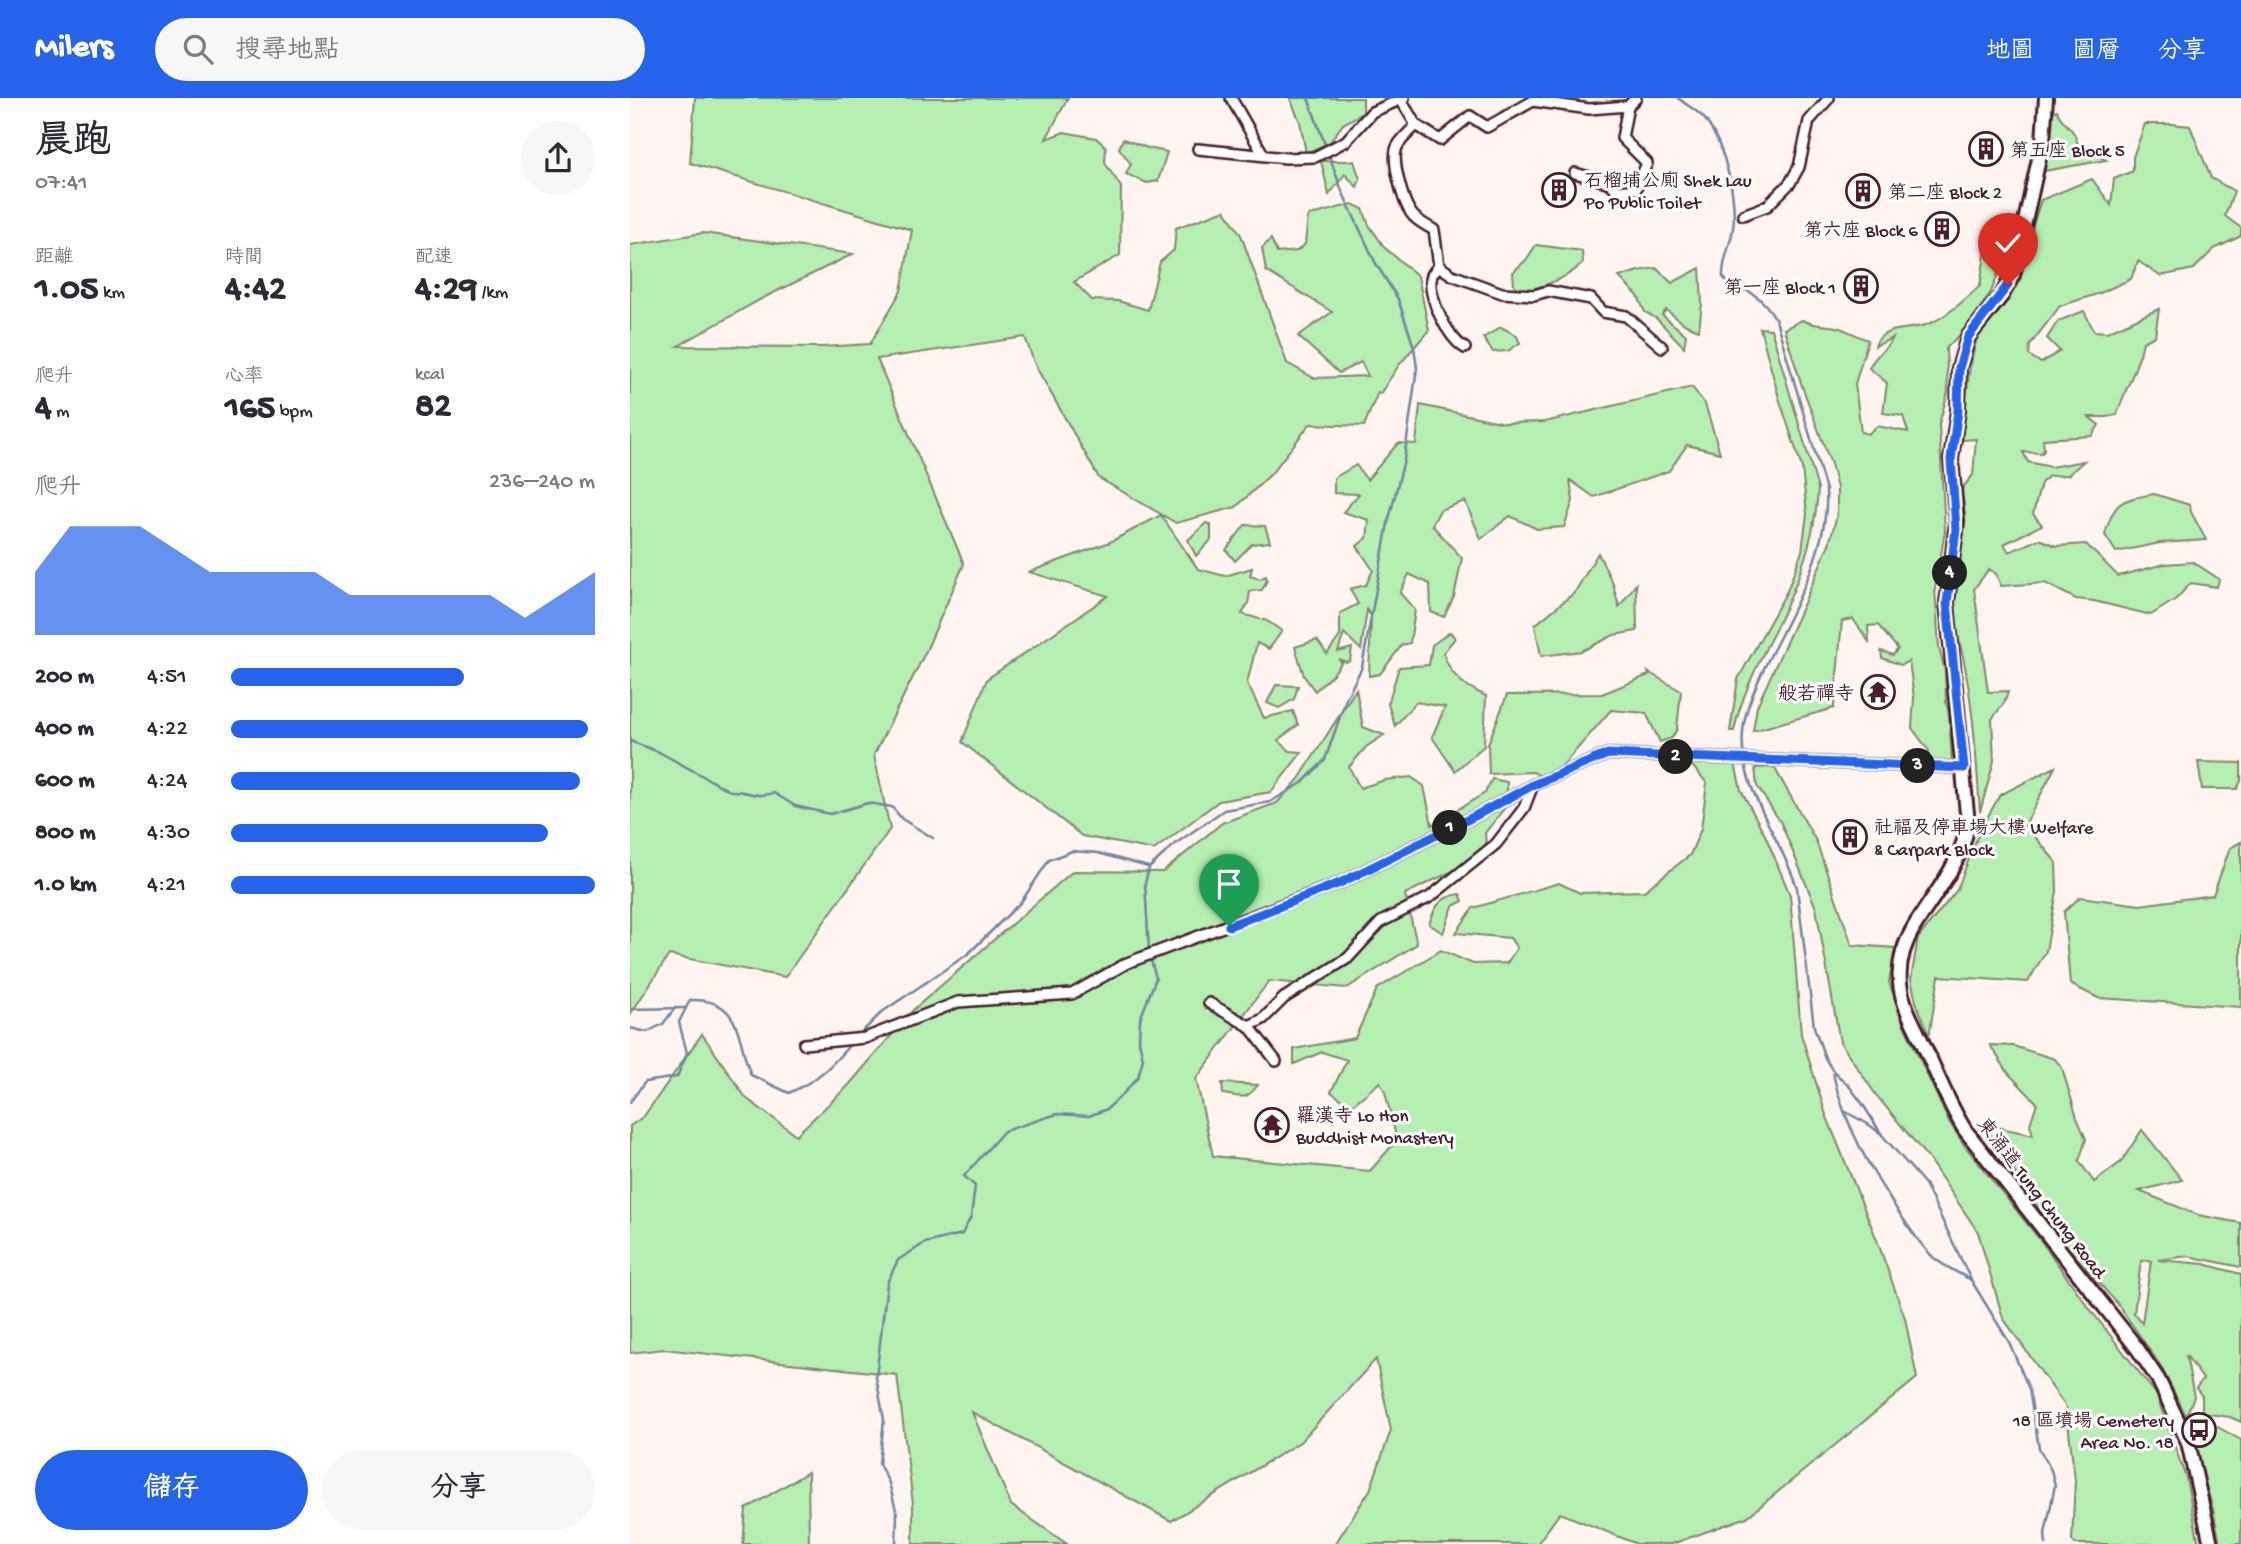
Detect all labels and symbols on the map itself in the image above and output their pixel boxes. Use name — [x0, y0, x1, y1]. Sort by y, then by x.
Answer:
building icon: 第五座 Block 5 — [1967, 130, 2005, 168]
place label: 第五座 Block 5 — [2010, 140, 2125, 164]
place label: 石榴埔公廁 Shek Lau Po Public Toilet — [1583, 170, 1752, 216]
building icon: 石榴埔公廁 Shek Lau Po Public Toilet — [1540, 171, 1578, 209]
building icon: 第二座 Block 2 — [1844, 172, 1882, 210]
place label: 第二座 Block 2 — [1888, 182, 2002, 206]
building icon: 第六座 Block 6 — [1923, 210, 1961, 248]
pin — [1978, 213, 2038, 285]
place label: 第六座 Block 6 — [1804, 220, 1918, 244]
building icon: 第一座 Block 1 — [1842, 267, 1880, 305]
place label: 第一座 Block 1 — [1724, 277, 1836, 301]
pin: 4 — [1932, 556, 1968, 590]
temple icon: 般若禪寺 — [1859, 673, 1897, 711]
place label: 般若禪寺 — [1778, 683, 1854, 707]
pin: 2 — [1658, 740, 1694, 774]
pin: 3 — [1900, 748, 1936, 784]
pin: 1 — [1432, 810, 1468, 846]
place label: 社福及停車場大樓 Welfare & Carpark Block — [1874, 817, 2094, 863]
building icon: 社福及停車場大樓 Welfare & Carpark Block — [1831, 818, 1869, 856]
pin — [1199, 854, 1259, 926]
place label: 羅漢寺 Lo Hon Buddhist Monastery — [1295, 1105, 1454, 1151]
temple icon: 羅漢寺 Lo Hon Buddhist Monastery — [1253, 1106, 1291, 1144]
street label: 東涌道 Tung Chung Road — [1970, 1114, 2112, 1285]
place label: 18 區墳場 Cemetery Area No. 18 — [2012, 1410, 2175, 1456]
bus stop icon: 18 區墳場 Cemetery Area No. 18 — [2180, 1411, 2218, 1449]

